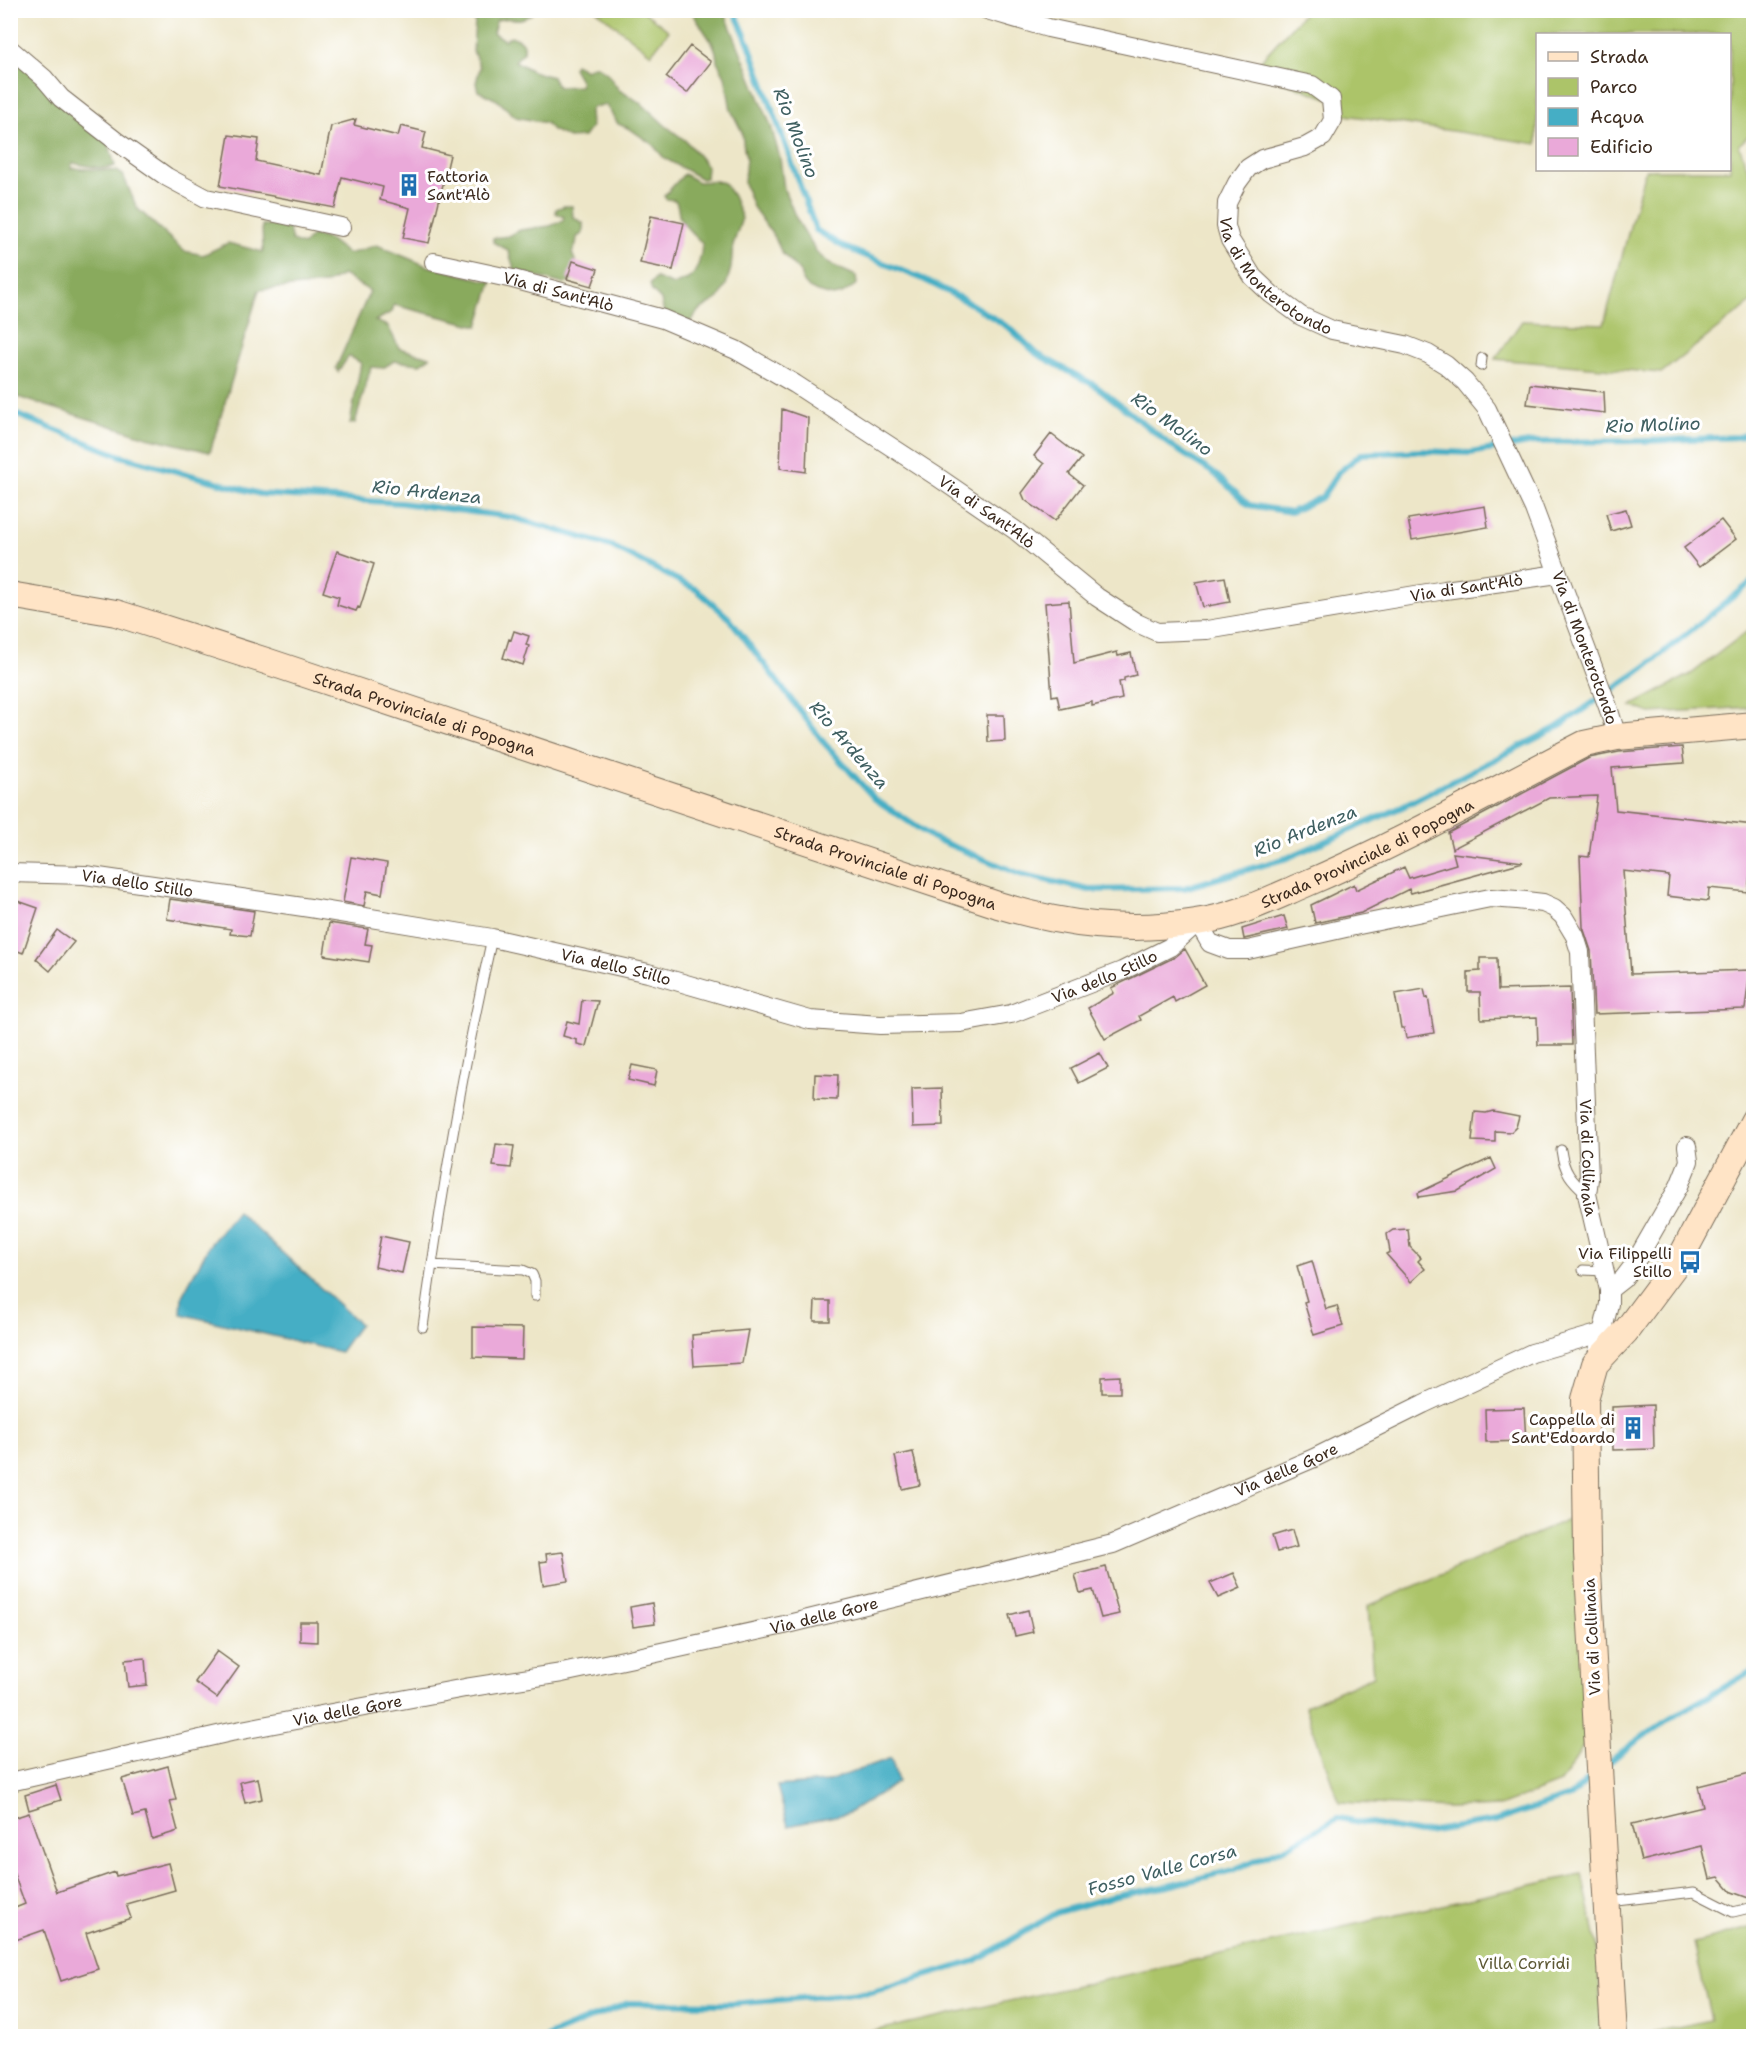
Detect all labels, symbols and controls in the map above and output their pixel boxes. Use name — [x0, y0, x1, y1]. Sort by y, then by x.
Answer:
legend — [1536, 33, 1731, 171]
text: Strada — [1590, 45, 1649, 69]
text: Parco — [1590, 75, 1638, 99]
water label: Rio Molino — [768, 84, 824, 182]
text: Acqua — [1590, 105, 1644, 129]
text: Edificio — [1590, 135, 1653, 159]
place label: Fattoria Sant'Alò — [427, 166, 490, 205]
building icon: Fattoria Sant'Alò — [396, 172, 422, 198]
street label: Via di Monterotondo — [1215, 216, 1336, 339]
street label: Via di Sant'Alò — [501, 267, 616, 316]
water label: Rio Molino — [1126, 386, 1218, 462]
water label: Rio Molino — [1605, 411, 1701, 439]
street label: Via di Sant'Alò — [934, 470, 1040, 553]
water label: Rio Ardenza — [371, 474, 483, 510]
street label: Via di Monterotondo — [1547, 568, 1623, 727]
street label: Via di Sant'Alò — [1408, 569, 1524, 606]
street label: Strada Provinciale di Popogna — [311, 667, 538, 761]
water label: Rio Ardenza — [804, 696, 894, 794]
street label: Strada Provinciale di Popogna — [1257, 794, 1477, 913]
water label: Rio Ardenza — [1250, 799, 1360, 863]
street label: Strada Provinciale di Popogna — [772, 821, 999, 914]
street label: Via dello Stillo — [80, 864, 195, 901]
street label: Via dello Stillo — [559, 943, 674, 990]
street label: Via dello Stillo — [1048, 945, 1161, 1008]
street label: Via di Collinaia — [1575, 1099, 1602, 1218]
place label: Via Filippelli Stillo — [1578, 1243, 1672, 1282]
bus stop icon: Via Filippelli Stillo — [1677, 1249, 1703, 1275]
place label: Cappella di Sant'Edoardo — [1511, 1409, 1615, 1448]
building icon: Cappella di Sant'Edoardo — [1620, 1415, 1646, 1441]
street label: Via delle Gore — [1231, 1437, 1341, 1501]
street label: Via di Collinaia — [1578, 1578, 1606, 1696]
street label: Via delle Gore — [768, 1592, 880, 1638]
street label: Via delle Gore — [291, 1690, 404, 1731]
water label: Fosso Valle Corsa — [1085, 1839, 1239, 1901]
park label: Villa Corridi — [1478, 1953, 1570, 1974]

